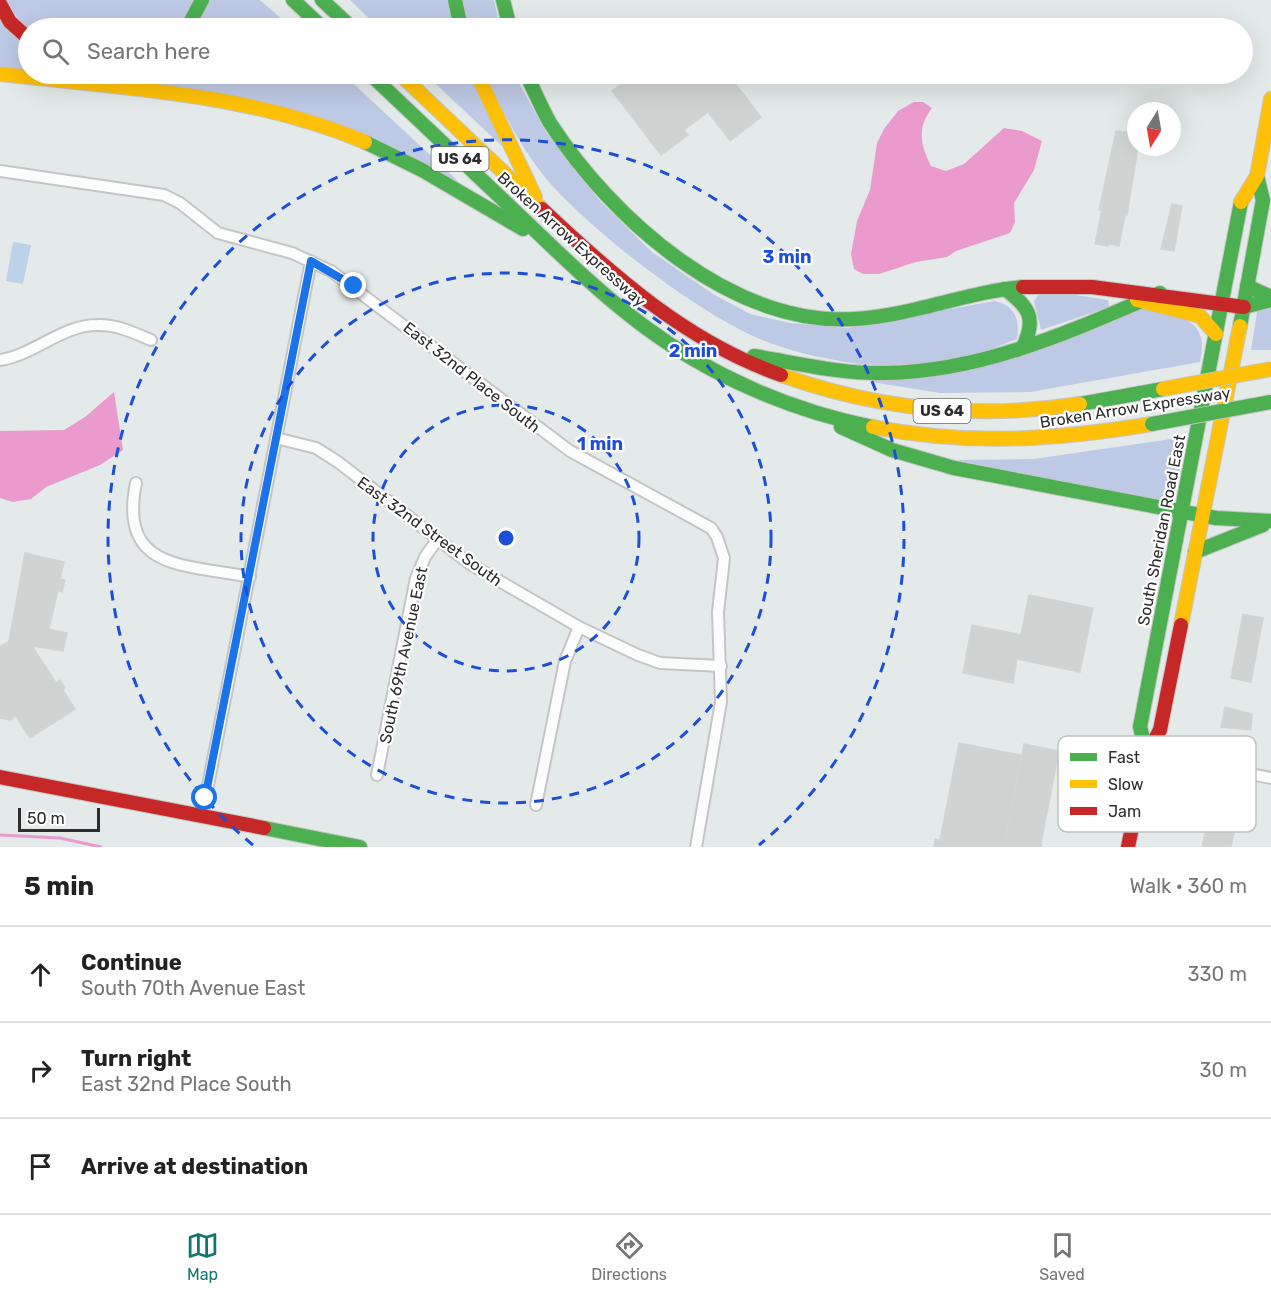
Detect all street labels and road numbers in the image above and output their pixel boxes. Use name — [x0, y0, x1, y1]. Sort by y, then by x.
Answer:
road number: US 64 — [432, 147, 488, 171]
street label: Broken Arrow Expressway — [494, 168, 650, 311]
street label: East 32nd Place South — [399, 318, 544, 437]
street label: Broken Arrow Expressway — [1038, 383, 1232, 432]
road number: US 64 — [914, 399, 970, 423]
street label: South Sheridan Road East — [1134, 433, 1189, 627]
street label: East 32nd Street South — [354, 473, 506, 590]
street label: South 69th Avenue East — [375, 565, 432, 745]

